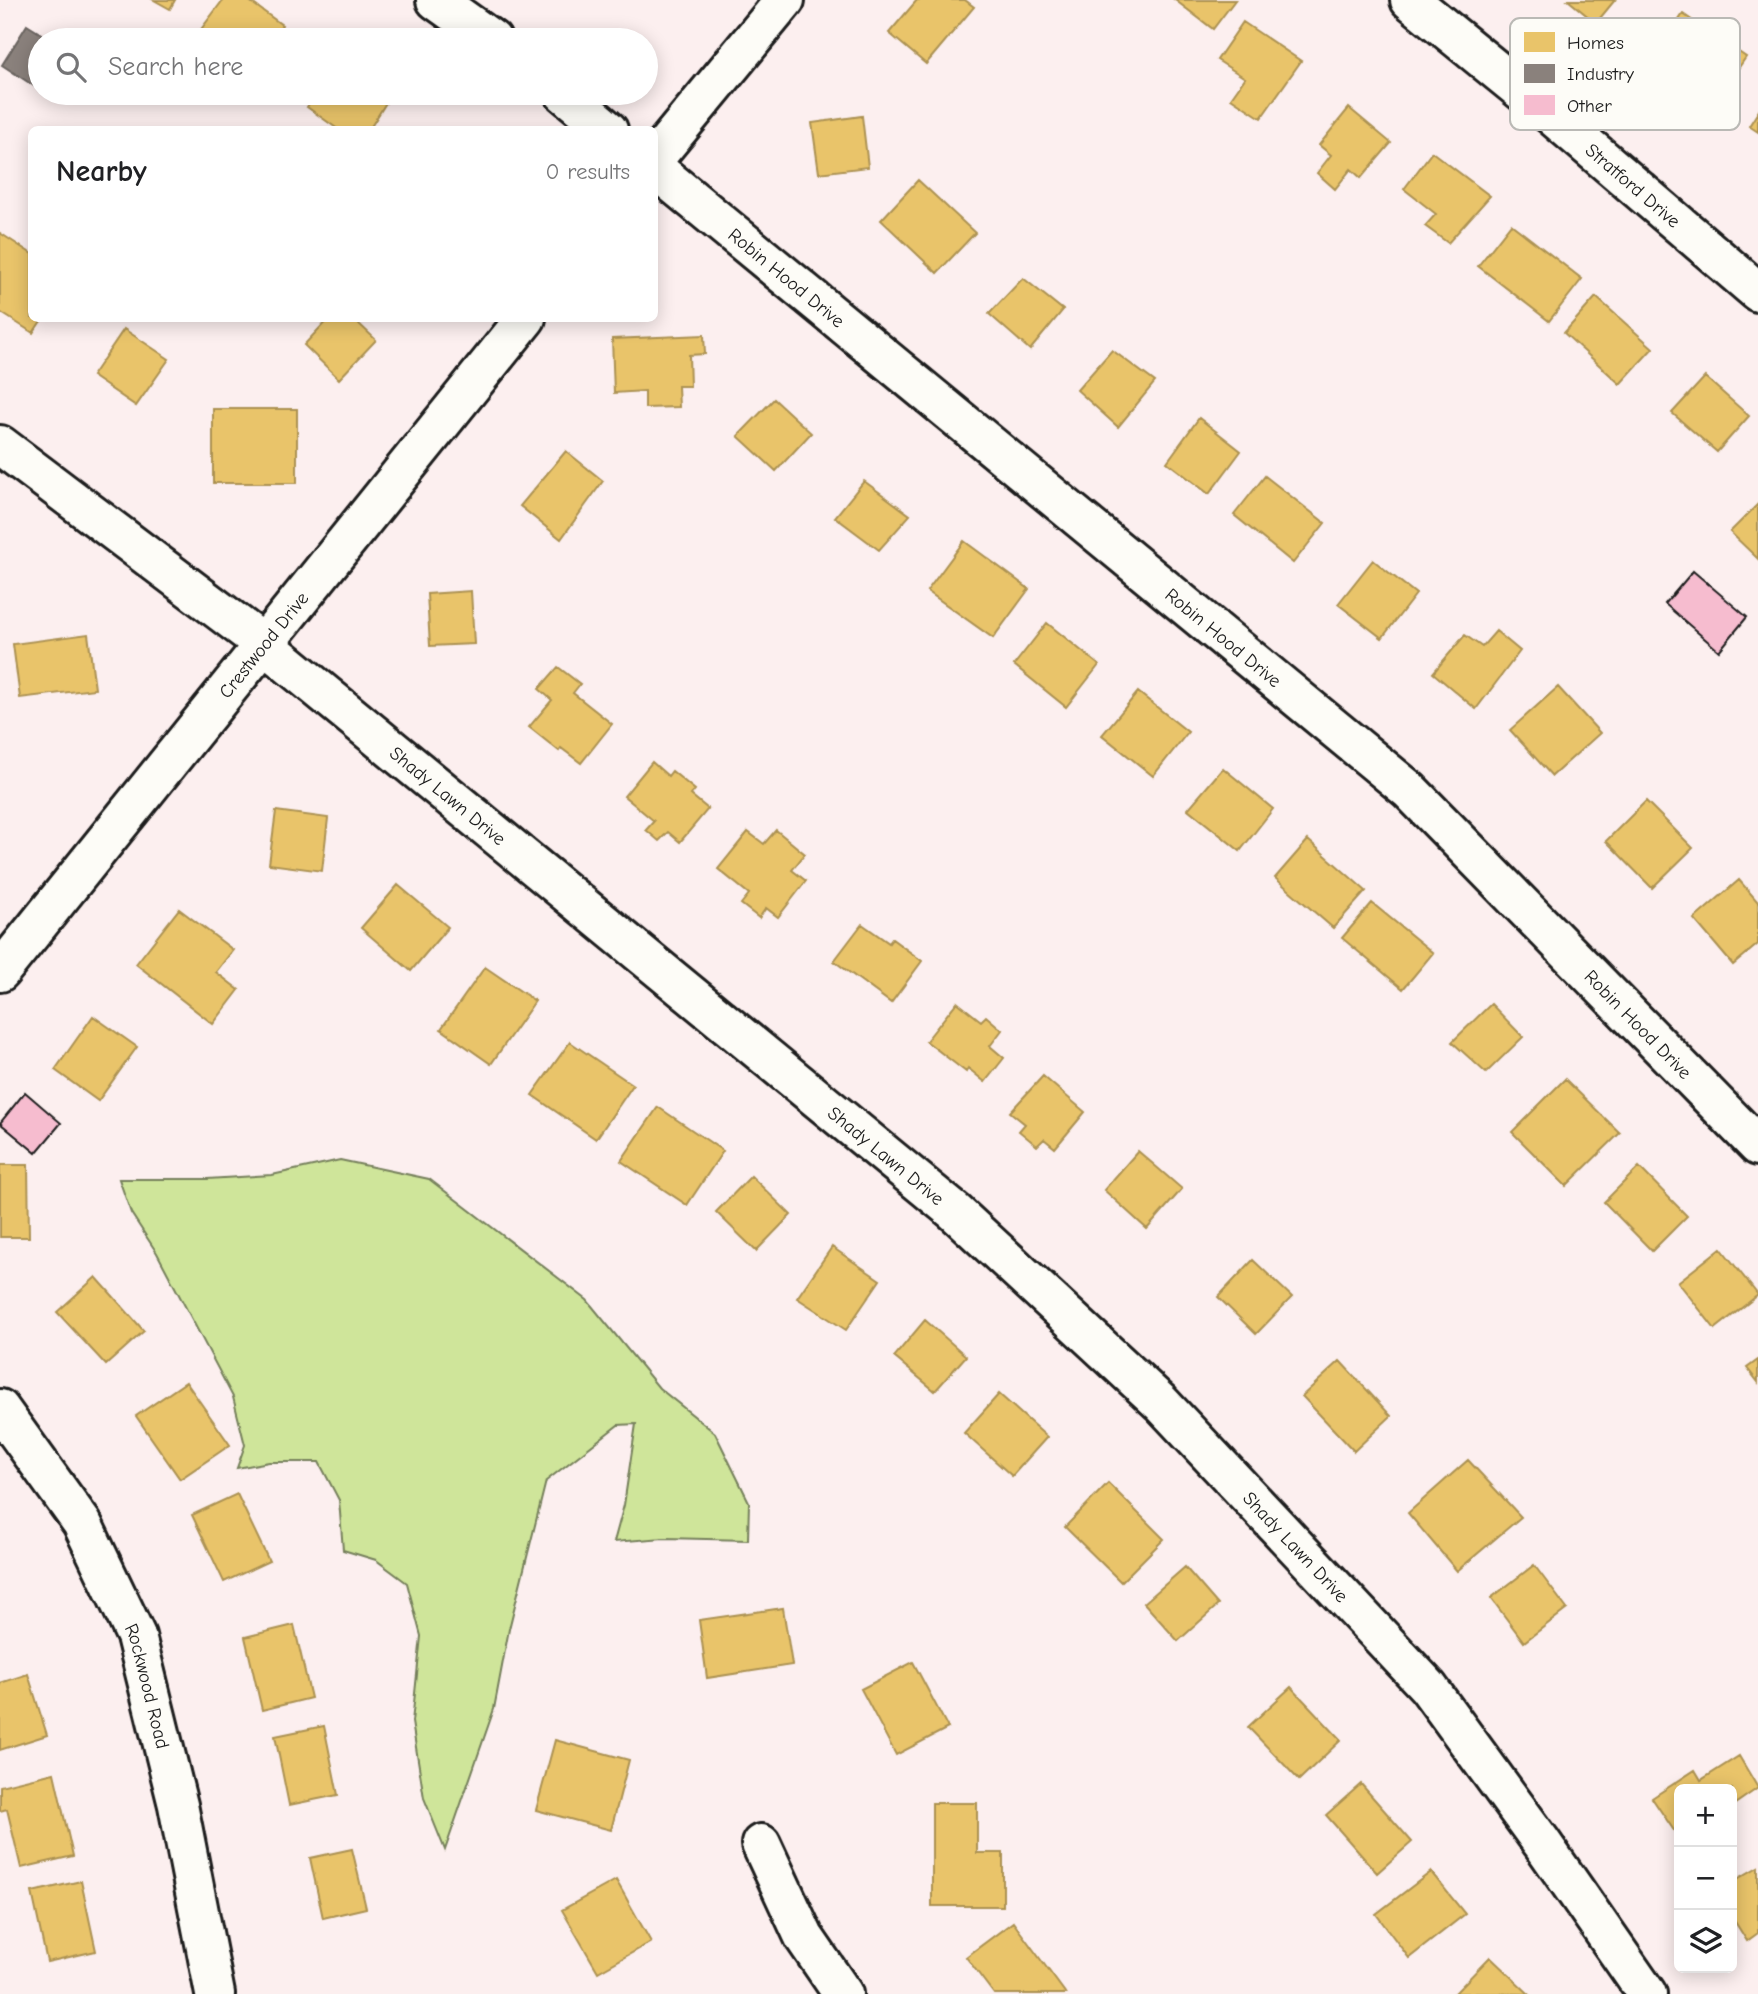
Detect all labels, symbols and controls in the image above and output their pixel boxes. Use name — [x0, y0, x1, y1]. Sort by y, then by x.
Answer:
legend — [1510, 18, 1740, 130]
search box — [28, 28, 658, 105]
text: Homes — [1567, 32, 1624, 54]
icon: search — [52, 48, 90, 86]
text: Search here — [108, 52, 243, 82]
text: Industry — [1567, 63, 1635, 85]
text: Other — [1567, 95, 1612, 117]
street label: Stratford Drive — [1581, 139, 1684, 232]
text: Nearby — [56, 154, 147, 189]
text: 0 results — [546, 158, 630, 185]
street label: Robin Hood Drive — [724, 224, 849, 332]
street label: Robin Hood Drive — [1160, 584, 1285, 692]
street label: Crestwood Drive — [215, 588, 313, 703]
street label: Shady Lawn Drive — [385, 742, 510, 850]
street label: Robin Hood Drive — [1580, 966, 1696, 1084]
street label: Shady Lawn Drive — [823, 1102, 948, 1210]
street label: Shady Lawn Drive — [1238, 1487, 1352, 1607]
street label: Rockwood Road — [120, 1620, 174, 1751]
map controls — [1674, 1784, 1737, 1973]
button: + — [1674, 1784, 1737, 1847]
button: − — [1674, 1847, 1737, 1910]
button: layers — [1674, 1910, 1737, 1973]

